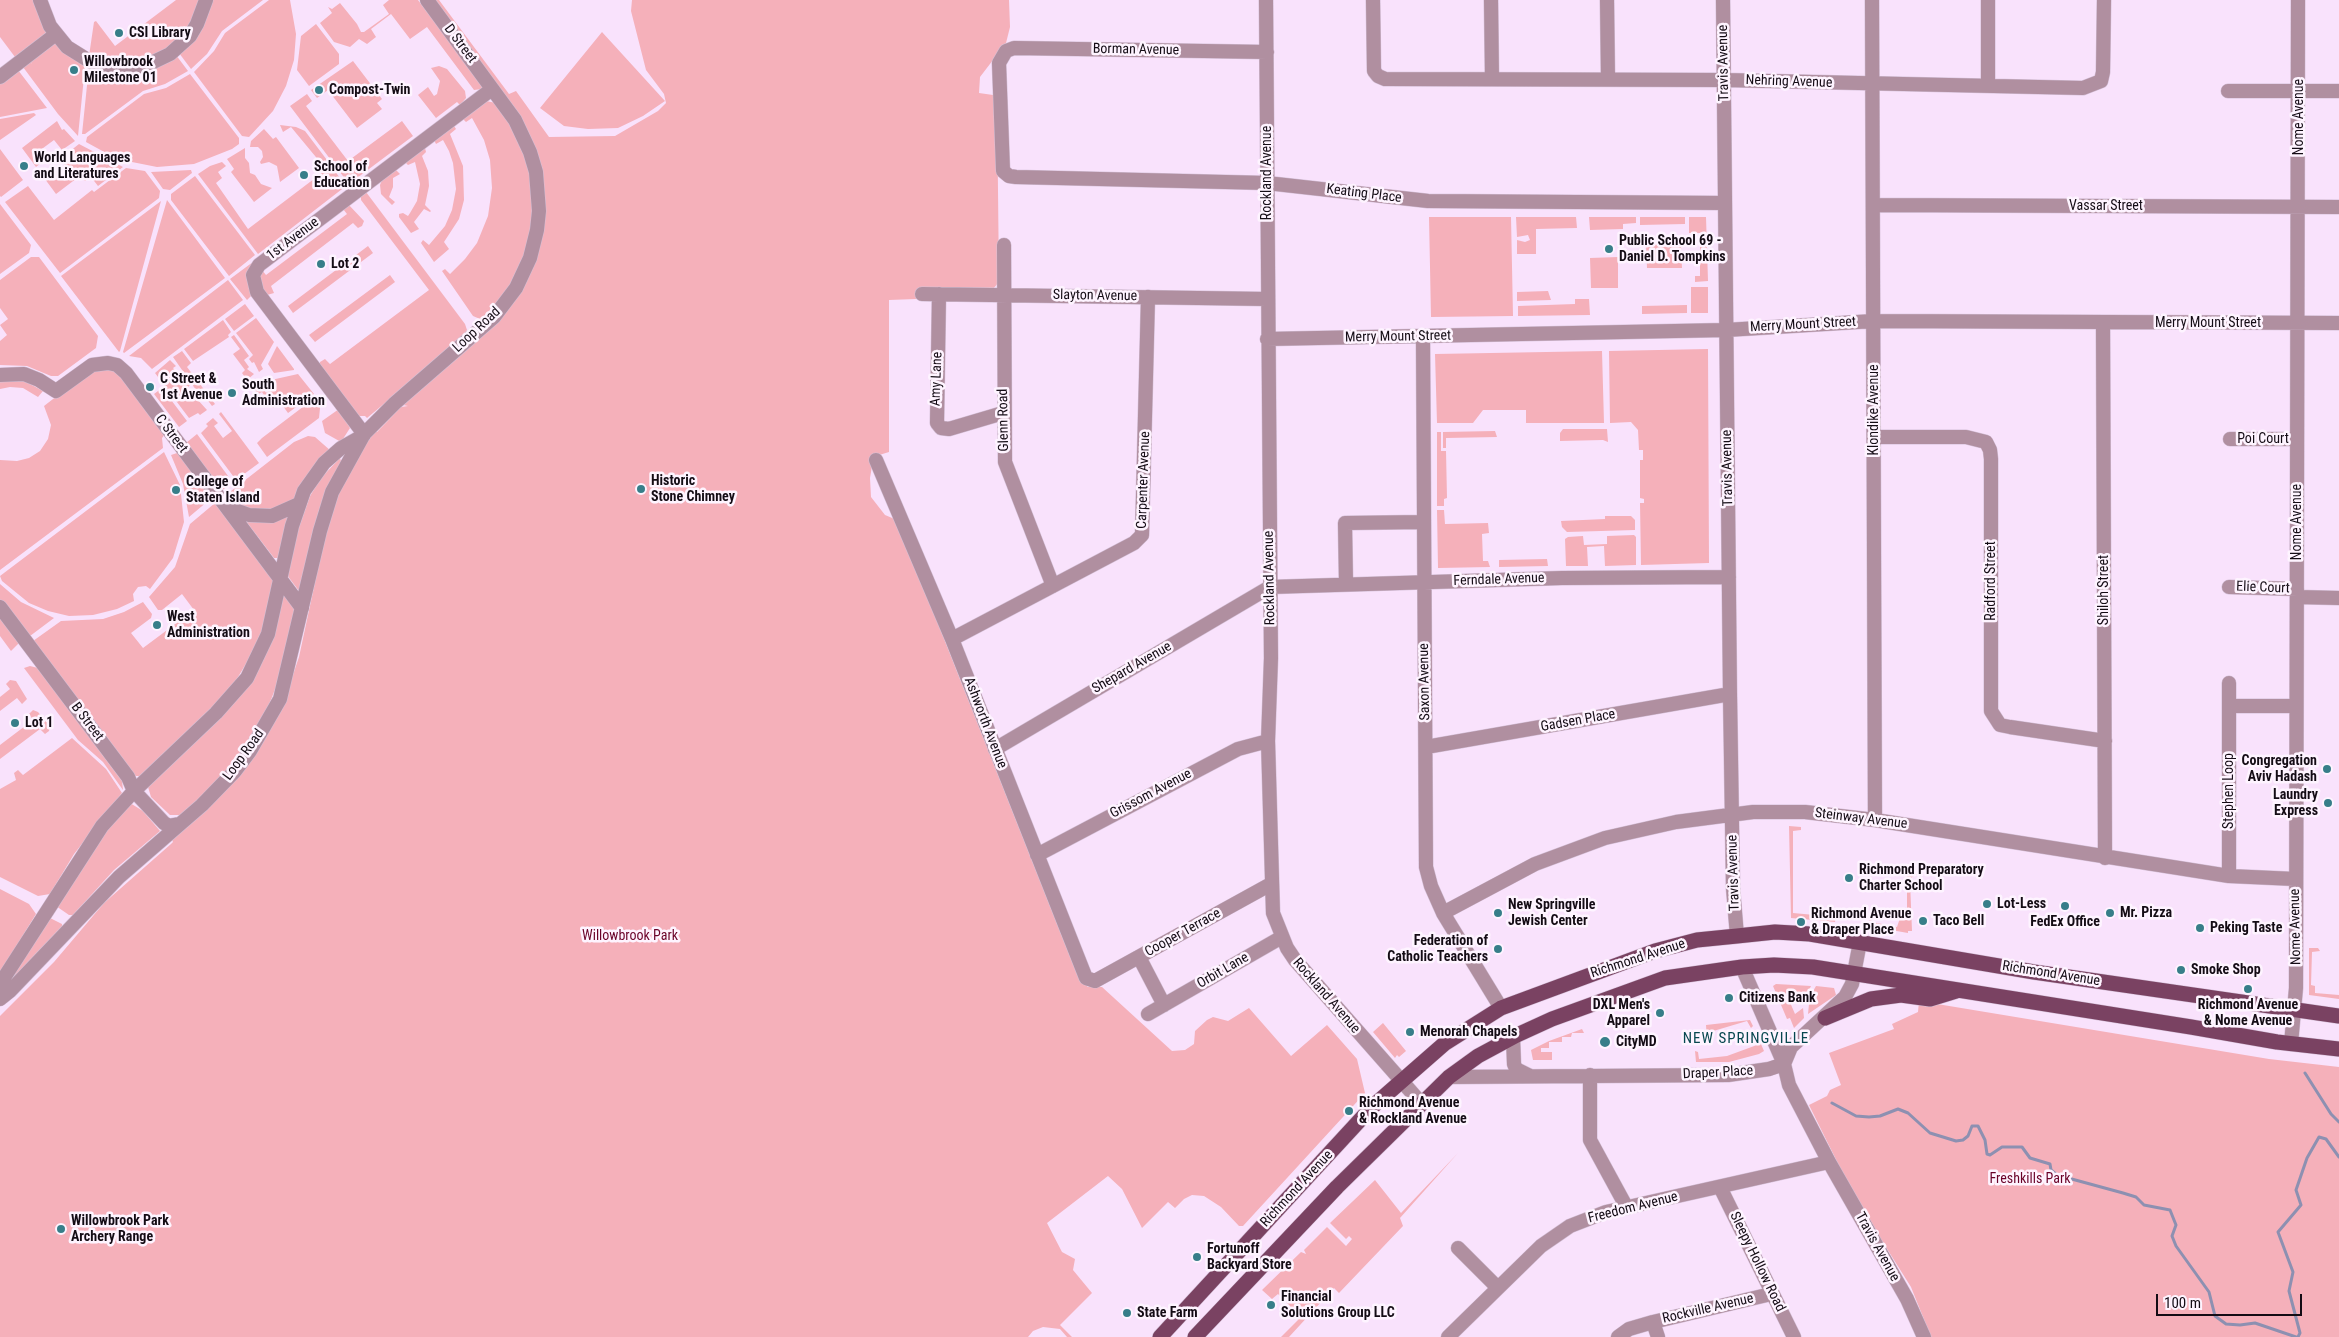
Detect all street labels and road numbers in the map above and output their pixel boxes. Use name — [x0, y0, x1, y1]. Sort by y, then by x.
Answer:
street label: D Street — [440, 21, 480, 67]
street label: Travis Avenue — [1715, 25, 1733, 101]
street label: Borman Avenue — [1093, 41, 1179, 59]
street label: Nehring Avenue — [1745, 72, 1833, 92]
street label: Nome Avenue — [2291, 79, 2307, 155]
street label: Rockland Avenue — [1259, 126, 1275, 220]
street label: Keating Place — [1325, 181, 1403, 207]
street label: Vassar Street — [2069, 198, 2143, 214]
street label: 1st Avenue — [264, 214, 322, 264]
street label: Slayton Avenue — [1053, 287, 1137, 305]
street label: Loop Road — [450, 304, 504, 356]
street label: Merry Mount Street — [1750, 314, 1856, 336]
street label: Merry Mount Street — [2155, 315, 2261, 331]
street label: Merry Mount Street — [1345, 328, 1451, 346]
street label: Amy Lane — [928, 352, 946, 406]
street label: Klondike Avenue — [1866, 364, 1882, 456]
street label: Glenn Road — [995, 388, 1013, 452]
street label: C Street — [151, 411, 191, 457]
street label: Travis Avenue — [1719, 430, 1737, 506]
street label: Carpenter Avenue — [1134, 431, 1154, 529]
street label: Poi Court — [2237, 431, 2289, 447]
street label: Nome Avenue — [2289, 484, 2305, 560]
street label: Rockland Avenue — [1261, 531, 1279, 625]
street label: Radford Street — [1983, 541, 1999, 621]
street label: Shiloh Street — [2096, 555, 2112, 625]
street label: Ferndale Avenue — [1453, 570, 1545, 590]
street label: Elie Court — [2236, 579, 2290, 597]
street label: Shepard Avenue — [1089, 639, 1175, 697]
street label: Saxon Avenue — [1416, 643, 1434, 721]
street label: Ashworth Avenue — [960, 675, 1010, 771]
street label: B Street — [67, 700, 107, 744]
street label: Gadsen Place — [1539, 706, 1617, 736]
street label: Loop Road — [220, 726, 268, 784]
street label: Stephen Loop — [2221, 753, 2237, 829]
street label: Grissom Avenue — [1107, 766, 1195, 822]
street label: Steinway Avenue — [1814, 805, 1908, 833]
street label: Travis Avenue — [1724, 834, 1744, 912]
street label: Nome Avenue — [2287, 889, 2305, 965]
street label: Cooper Terrace — [1142, 905, 1224, 961]
street label: Richmond Avenue — [1588, 936, 1688, 982]
street label: Orbit Lane — [1194, 950, 1252, 992]
street label: Rockland Avenue — [1289, 955, 1363, 1037]
street label: Richmond Avenue — [2001, 958, 2101, 990]
street label: Draper Place — [1682, 1063, 1754, 1083]
street label: Richmond Avenue — [1257, 1147, 1337, 1231]
street label: Freedom Avenue — [1586, 1189, 1680, 1227]
street label: Sleepy Hollow Road — [1726, 1209, 1788, 1315]
street label: Travis Avenue — [1851, 1209, 1903, 1285]
street label: Rockville Avenue — [1661, 1290, 1755, 1328]

